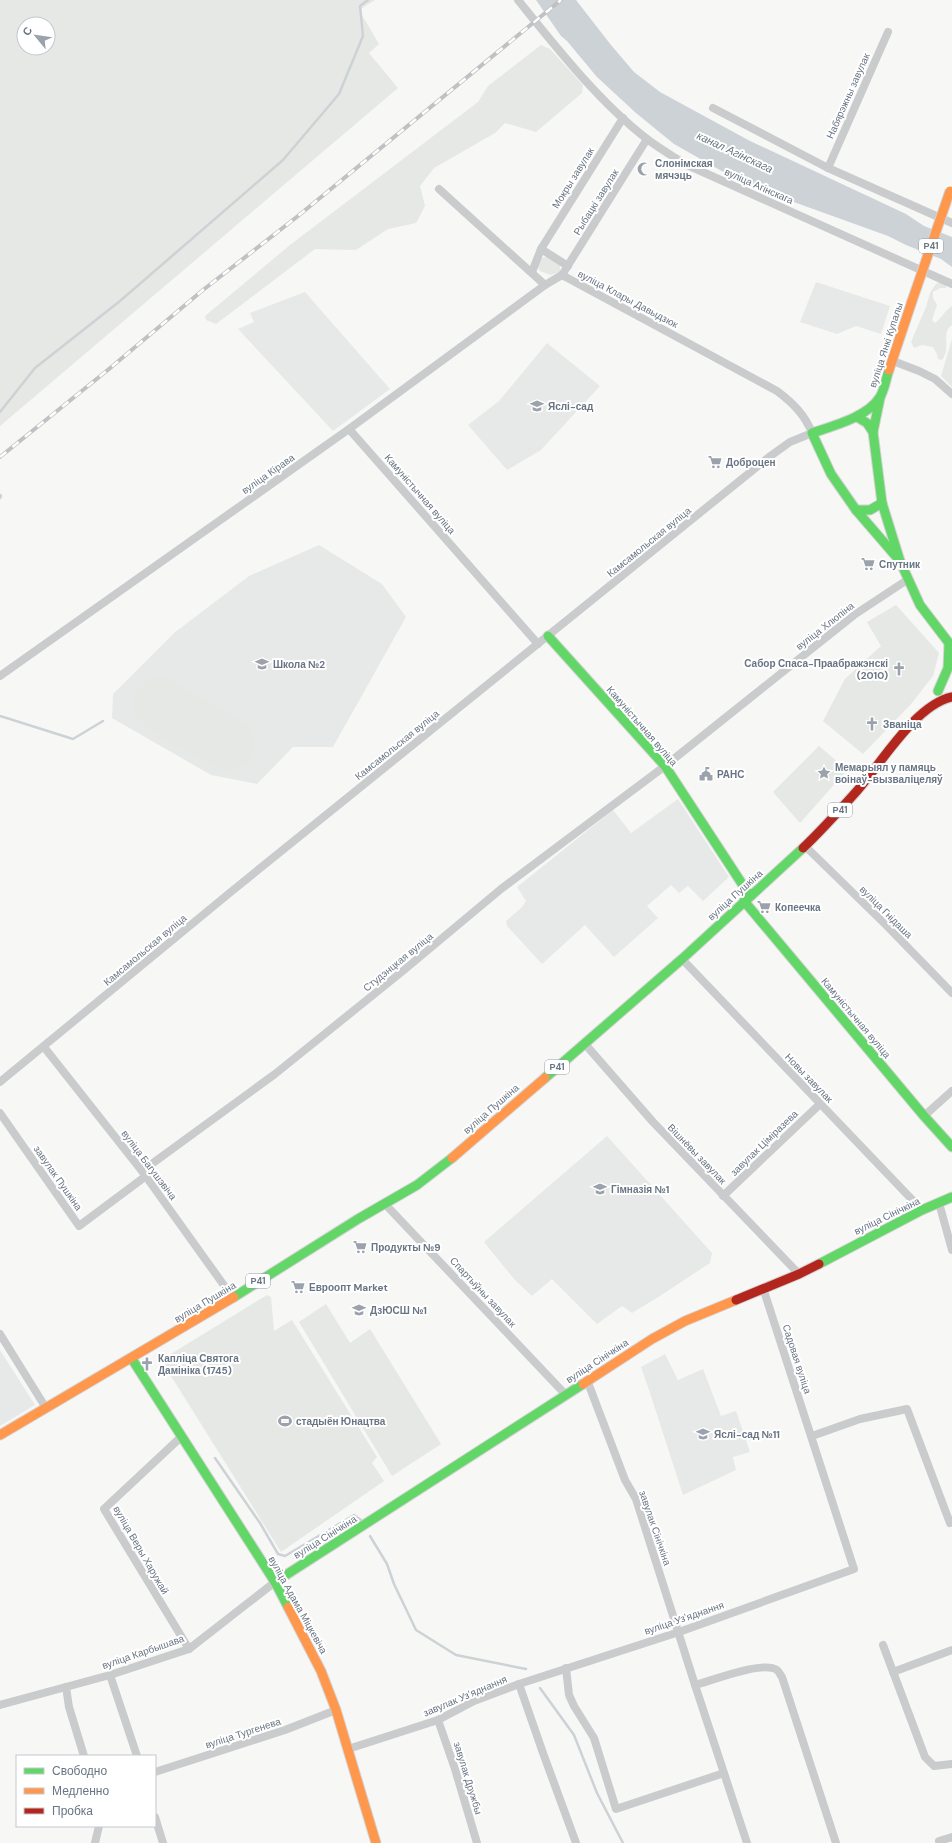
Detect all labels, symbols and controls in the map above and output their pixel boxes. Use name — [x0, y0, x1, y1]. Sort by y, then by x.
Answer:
north arrow — [16, 16, 56, 56]
text: С — [19, 24, 35, 38]
street label: Набярэжны завулак — [823, 51, 873, 141]
water label: канал Агінскага — [695, 128, 775, 176]
street label: Мокры завулак — [549, 145, 597, 211]
place label: Слонімская мячэць — [655, 157, 713, 182]
mosque icon: Слонімская мячэць — [636, 161, 652, 177]
street label: вуліца Агінскага — [723, 165, 796, 207]
street label: Рыбацкі завулак — [570, 166, 622, 238]
road number: Р41 — [919, 239, 943, 253]
street label: вуліца Клары Давыдзюк — [576, 267, 681, 331]
street label: вуліца Янкі Купалы — [866, 301, 906, 389]
school or university icon: Яслі-сад — [529, 398, 545, 414]
place label: Яслі-сад — [548, 400, 594, 413]
street label: вуліца Кірава — [239, 451, 297, 497]
street label: Камуністычная вуліца — [382, 451, 458, 537]
supermarket icon: Доброцен — [707, 454, 723, 470]
place label: Доброцен — [726, 456, 776, 469]
street label: Камсамольская вуліца — [604, 504, 694, 580]
supermarket icon: Спутник — [860, 556, 876, 572]
place label: Спутник — [879, 558, 921, 571]
street label: вуліца Хлюпіна — [793, 599, 857, 653]
school or university icon: Школа №2 — [254, 656, 270, 672]
place label: Сабор Спаса-Праабражэнскі (2010) — [744, 657, 888, 682]
place label: Школа №2 — [273, 658, 325, 671]
church icon: Сабор Спаса-Праабражэнскі (2010) — [891, 661, 907, 677]
street label: Камуністычная вуліца — [604, 683, 680, 769]
street label: Камсамольская вуліца — [352, 707, 442, 783]
church icon: Званіца — [864, 716, 880, 732]
place label: Званіца — [883, 718, 922, 731]
place label: Мемарыял у памяць воінаў-вызваліцеляў — [835, 761, 943, 786]
place icon: Мемарыял у памяць воінаў-вызваліцеляў — [816, 765, 832, 781]
public building icon: РАНС — [698, 766, 714, 782]
place label: РАНС — [717, 768, 744, 781]
road number: Р41 — [828, 803, 852, 817]
street label: вуліца Пушкіна — [705, 867, 766, 923]
street label: вуліца Гнідаша — [857, 883, 915, 941]
supermarket icon: Копеечка — [756, 899, 772, 915]
place label: Копеечка — [775, 901, 821, 914]
street label: Камсамольская вуліца — [101, 911, 190, 989]
street label: Студэнцкая вуліца — [360, 930, 436, 994]
street label: Камуністычная вуліца — [818, 975, 894, 1061]
street label: Новы завулак — [782, 1051, 836, 1106]
road number: Р41 — [545, 1060, 569, 1074]
street label: вуліца Пушкіна — [460, 1081, 522, 1137]
street label: завулак Ціміразева — [727, 1107, 801, 1179]
street label: Вішнёвы завулак — [665, 1121, 730, 1187]
street label: вуліца Багушэвіча — [119, 1128, 180, 1203]
street label: завулак Пушкіна — [31, 1143, 85, 1213]
school or university icon: Гімназія №1 — [592, 1181, 608, 1197]
place label: Гімназія №1 — [611, 1183, 669, 1196]
street label: вуліца Сінічкіна — [852, 1194, 923, 1238]
supermarket icon: Продукты №9 — [352, 1239, 368, 1255]
place label: Продукты №9 — [371, 1241, 441, 1254]
street label: Спартыўны завулак — [447, 1254, 519, 1330]
road number: Р41 — [246, 1274, 270, 1288]
street label: вуліца Пушкіна — [172, 1278, 239, 1326]
supermarket icon: Евроопт Market — [290, 1279, 306, 1295]
place label: Евроопт Market — [309, 1281, 388, 1294]
school or university icon: ДзЮСШ №1 — [351, 1302, 367, 1318]
place label: ДзЮСШ №1 — [370, 1304, 427, 1317]
street label: Садовая вуліца — [780, 1323, 814, 1396]
street label: вуліца Сінічкіна — [563, 1336, 631, 1386]
place label: Капліца Святога Дамініка (1745) — [158, 1352, 239, 1377]
church icon: Капліца Святога Дамініка (1745) — [139, 1356, 155, 1372]
sports icon: стадыён Юнацтва — [277, 1413, 293, 1429]
place label: стадыён Юнацтва — [296, 1415, 386, 1428]
school or university icon: Яслі-сад №11 — [695, 1426, 711, 1442]
place label: Яслі-сад №11 — [714, 1428, 780, 1441]
street label: завулак Сінічкіна — [636, 1489, 674, 1568]
street label: вуліца Веры Харужай — [110, 1503, 172, 1597]
street label: вуліца Сінічкіна — [291, 1512, 359, 1562]
street label: вуліца Адама Міцкевіча — [266, 1554, 330, 1656]
street label: вуліца Узʼяднання — [643, 1598, 725, 1638]
street label: вуліца Карбышава — [100, 1632, 186, 1672]
street label: завулак Узʼяднання — [421, 1672, 509, 1720]
street label: вуліца Тургенева — [204, 1715, 283, 1751]
street label: завулак Дружбы — [451, 1740, 485, 1816]
legend — [16, 1755, 156, 1827]
text: Свободно — [52, 1763, 107, 1779]
text: Медленно — [52, 1783, 109, 1799]
text: Пробка — [52, 1803, 93, 1819]

